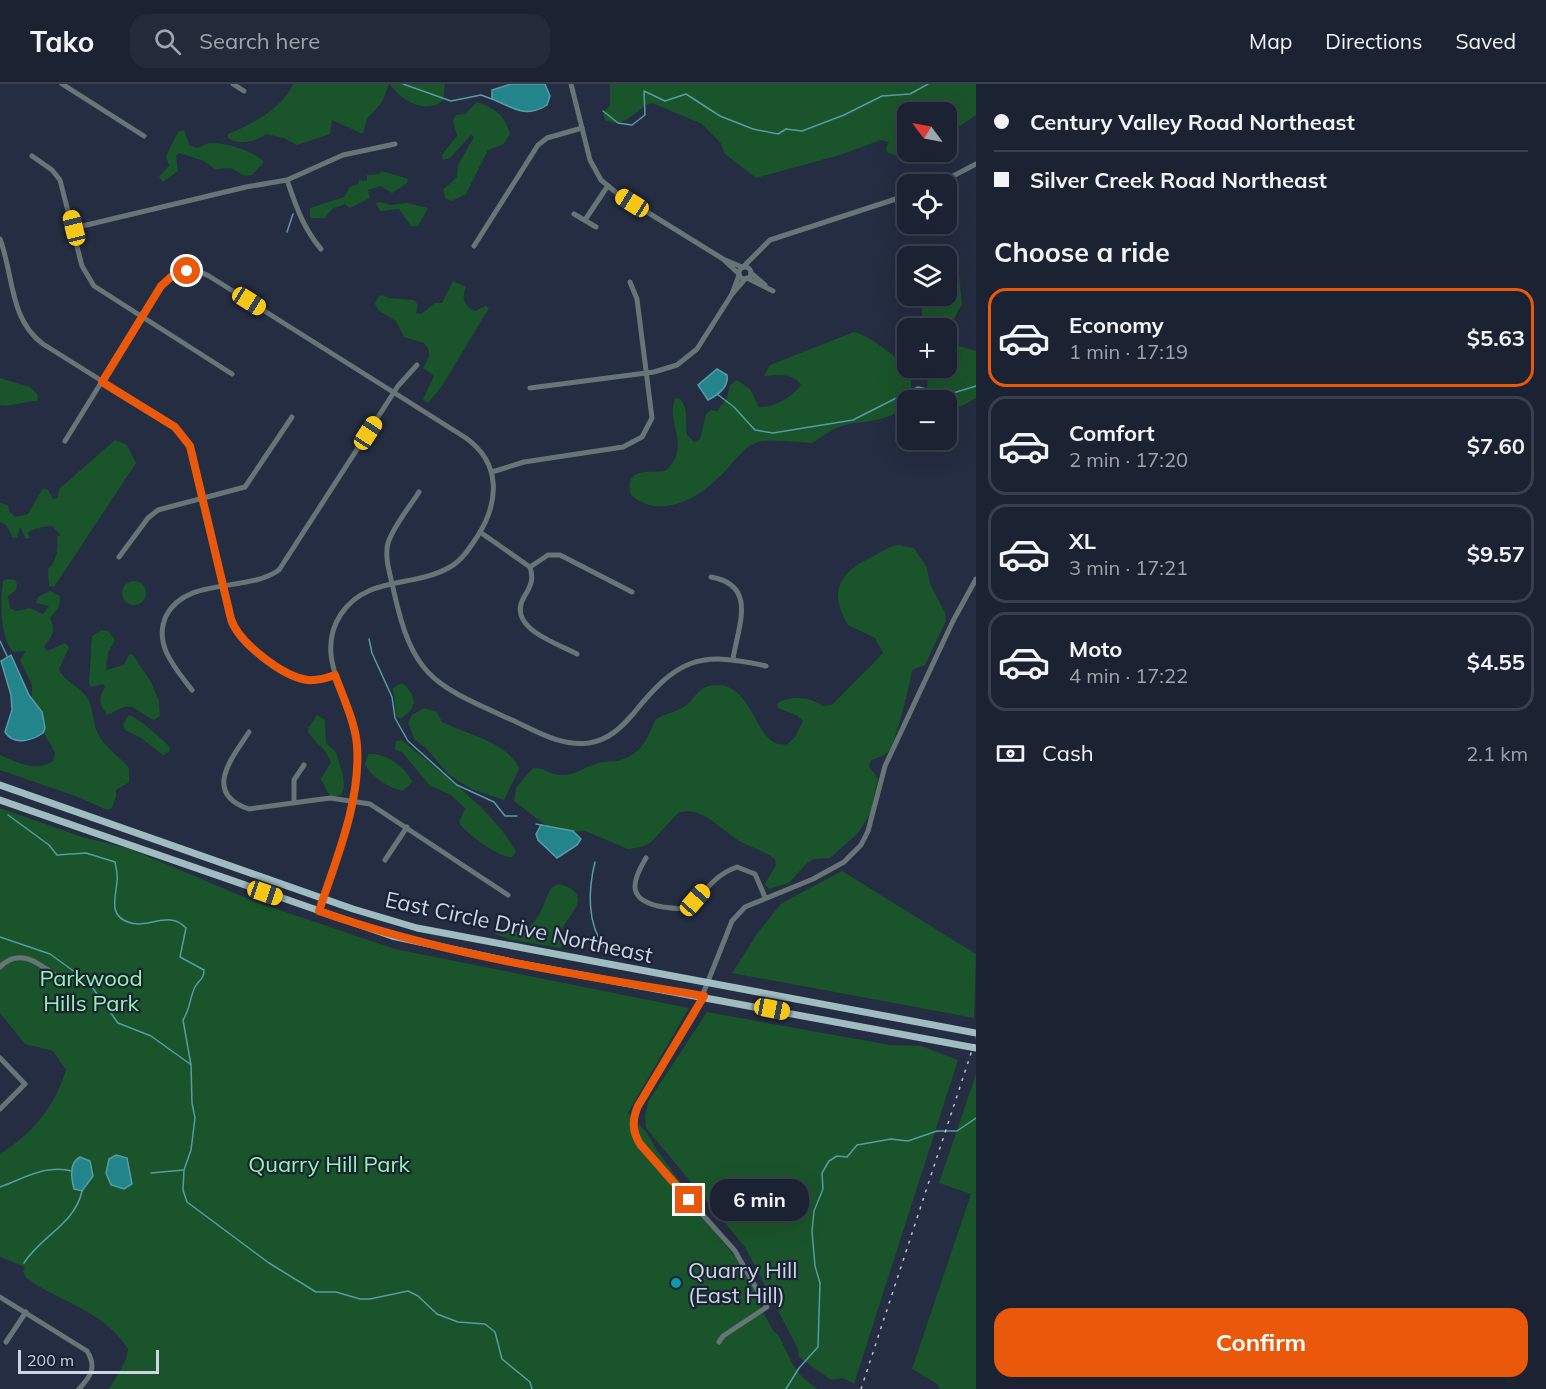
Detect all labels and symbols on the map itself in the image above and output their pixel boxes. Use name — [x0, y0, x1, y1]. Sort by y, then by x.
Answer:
north arrow — [897, 102, 957, 162]
car — [612, 186, 652, 220]
car — [61, 208, 87, 248]
route start — [173, 257, 200, 284]
car — [229, 284, 269, 318]
car — [351, 413, 385, 453]
car — [245, 879, 285, 907]
car — [676, 881, 714, 919]
street label: East Circle Drive Northeast — [383, 885, 656, 969]
park label: Parkwood Hills Park — [39, 964, 143, 1017]
car — [753, 997, 791, 1021]
park label: Quarry Hill Park — [248, 1150, 410, 1178]
callout: 6 min — [710, 1179, 809, 1221]
route end — [675, 1186, 702, 1213]
place label: Quarry Hill (East Hill) — [688, 1256, 798, 1309]
marker: Quarry Hill (East Hill) — [669, 1276, 683, 1290]
scale bar — [18, 1347, 159, 1374]

